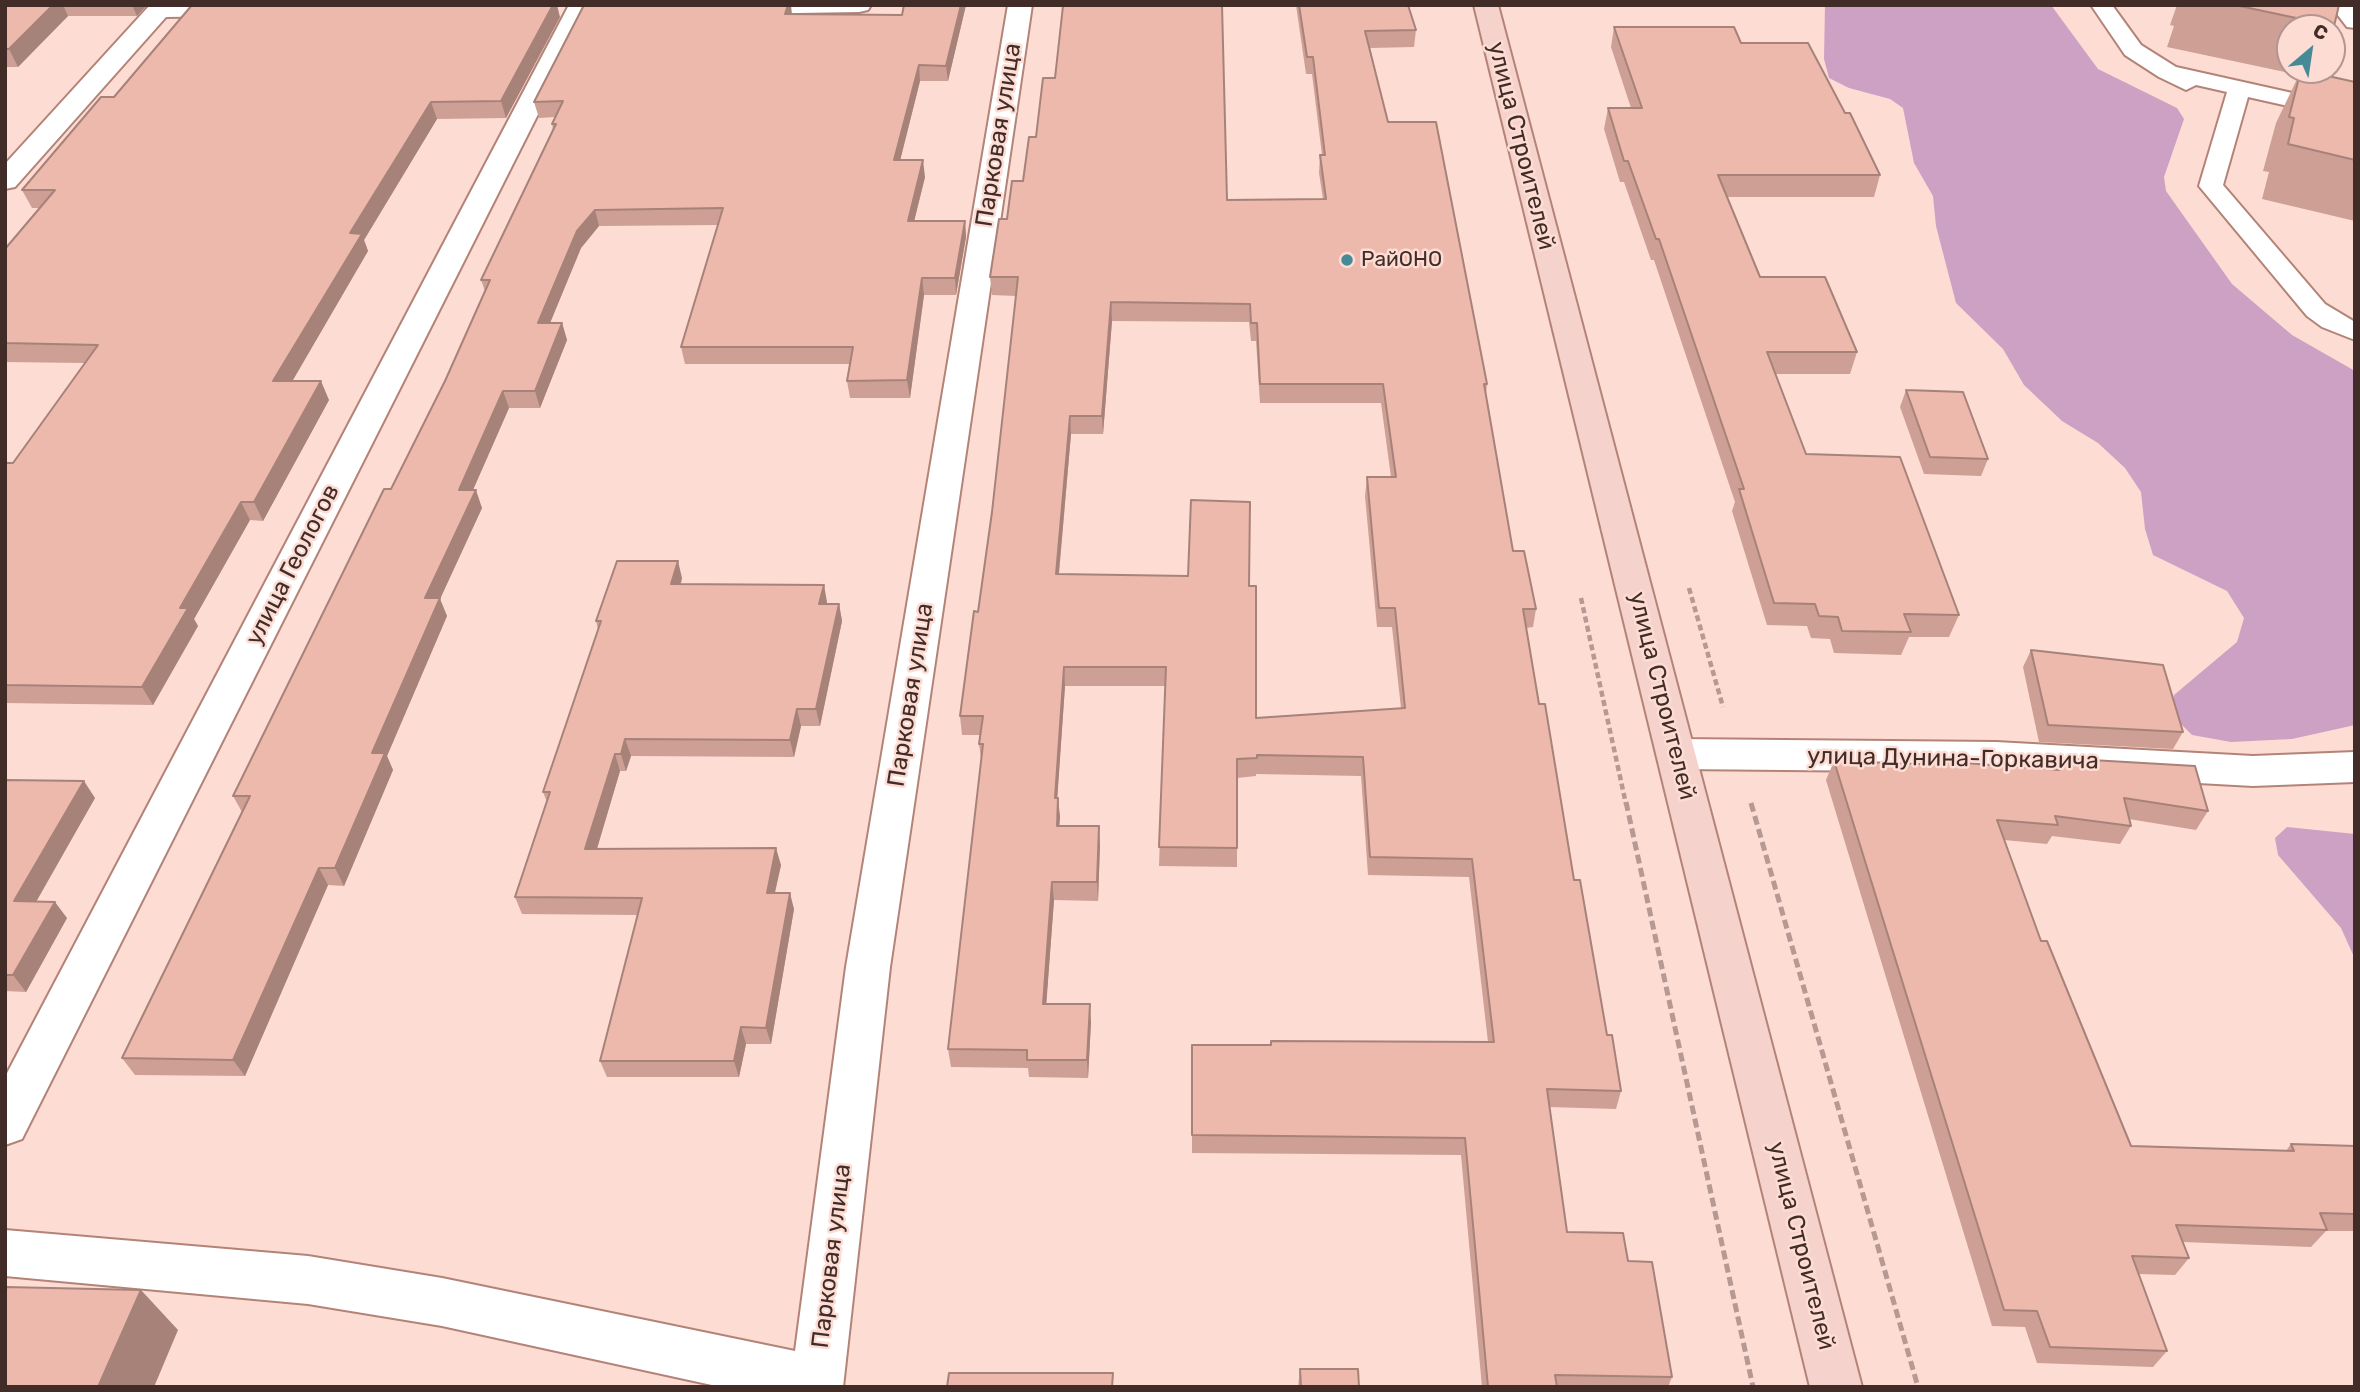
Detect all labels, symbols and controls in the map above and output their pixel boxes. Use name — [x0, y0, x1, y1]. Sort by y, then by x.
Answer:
north arrow — [2276, 14, 2346, 84]
text: С — [2309, 19, 2332, 45]
street label: улица Строителей — [1481, 39, 1561, 253]
street label: Парковая улица — [970, 41, 1028, 229]
place label: РайОНО — [1361, 247, 1442, 273]
marker: РайОНО — [1339, 252, 1355, 268]
street label: улица Геологов — [240, 480, 346, 650]
street label: улица Строителей — [1622, 589, 1702, 803]
street label: Парковая улица — [882, 601, 940, 789]
street label: улица Дунина-Горкавича — [1807, 742, 2099, 776]
street label: улица Строителей — [1761, 1139, 1841, 1353]
street label: Парковая улица — [806, 1162, 858, 1350]

